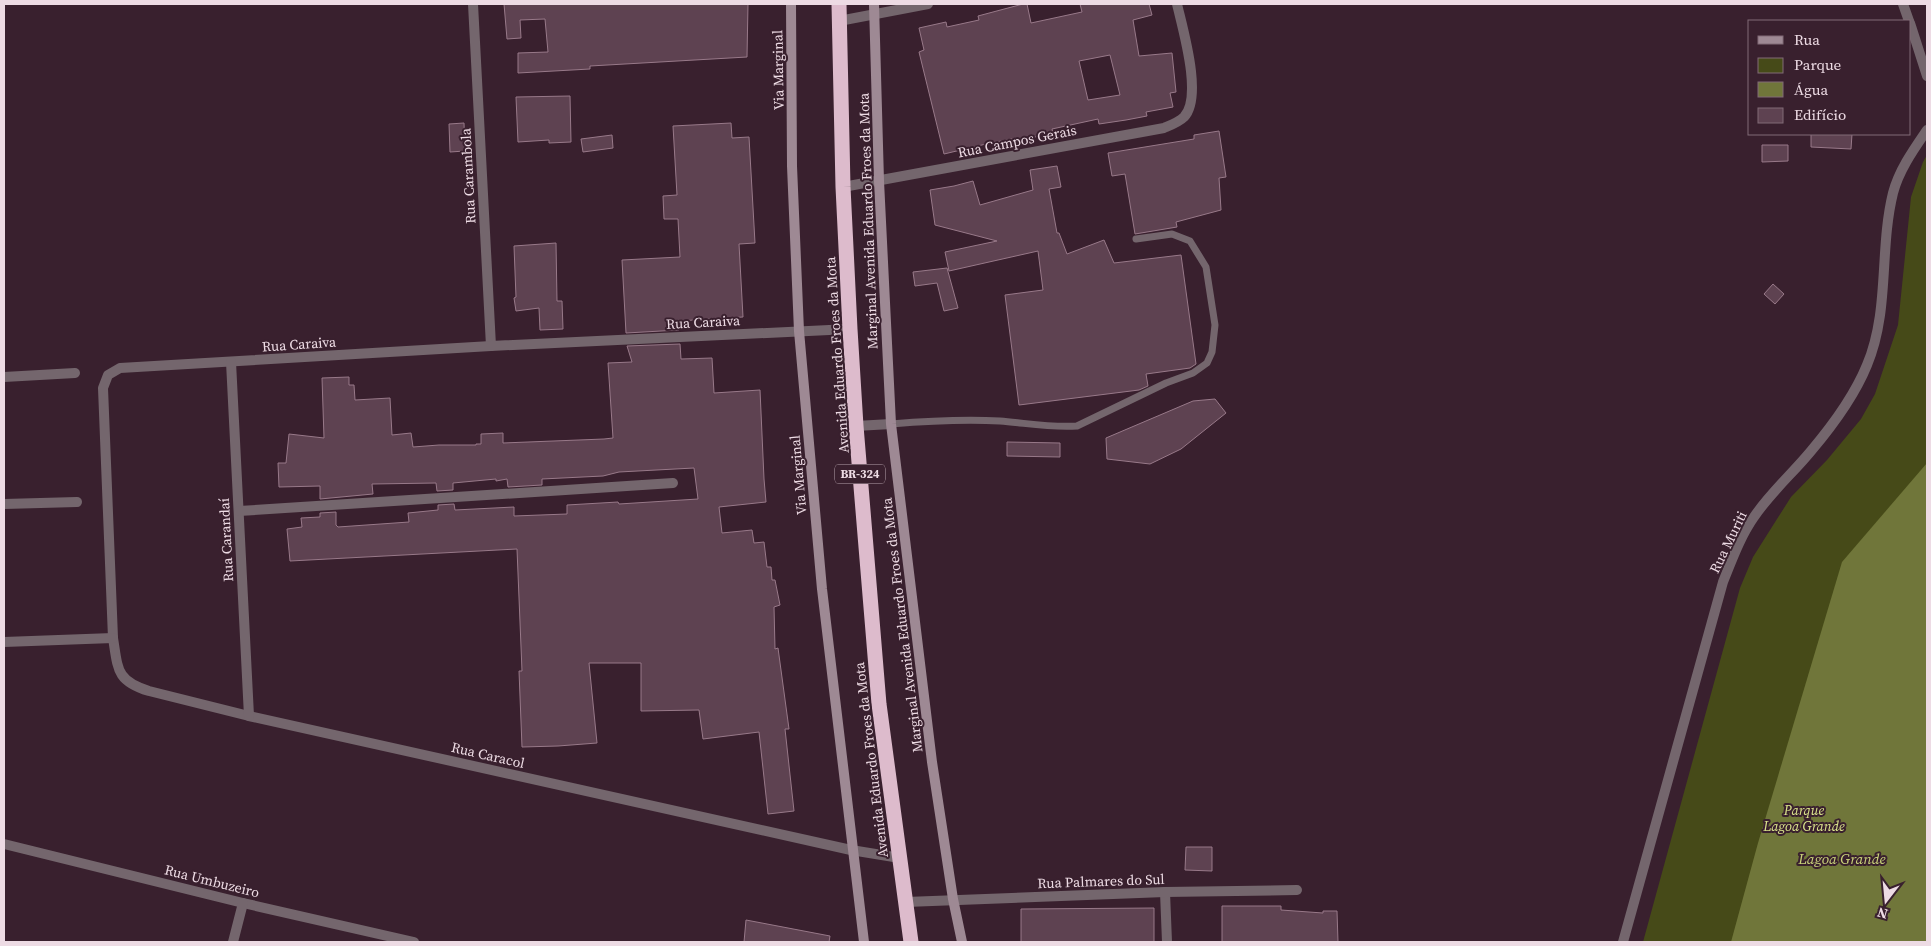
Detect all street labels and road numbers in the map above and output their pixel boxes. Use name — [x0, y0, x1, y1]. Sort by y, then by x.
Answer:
street label: Via Marginal — [767, 30, 789, 110]
street label: Marginal Avenida Eduardo Froes da Mota — [853, 92, 882, 350]
street label: Rua Campos Gerais — [956, 120, 1078, 162]
street label: Rua Carambola — [455, 127, 480, 224]
street label: Avenida Eduardo Froes da Mota — [820, 255, 854, 454]
street label: Rua Caraiva — [665, 310, 741, 334]
street label: Rua Caraiva — [261, 331, 338, 357]
street label: Via Marginal — [785, 434, 811, 516]
road number: BR-324 — [835, 464, 885, 484]
street label: Marginal Avenida Eduardo Froes da Mota — [876, 496, 928, 754]
street label: Rua Carandaí — [214, 498, 238, 582]
street label: Rua Muriti — [1704, 508, 1752, 576]
street label: Avenida Eduardo Froes da Mota — [849, 660, 893, 859]
street label: Rua Caracol — [449, 737, 527, 773]
street label: Rua Umbuzeiro — [162, 860, 262, 903]
street label: Rua Palmares do Sul — [1037, 869, 1165, 893]

